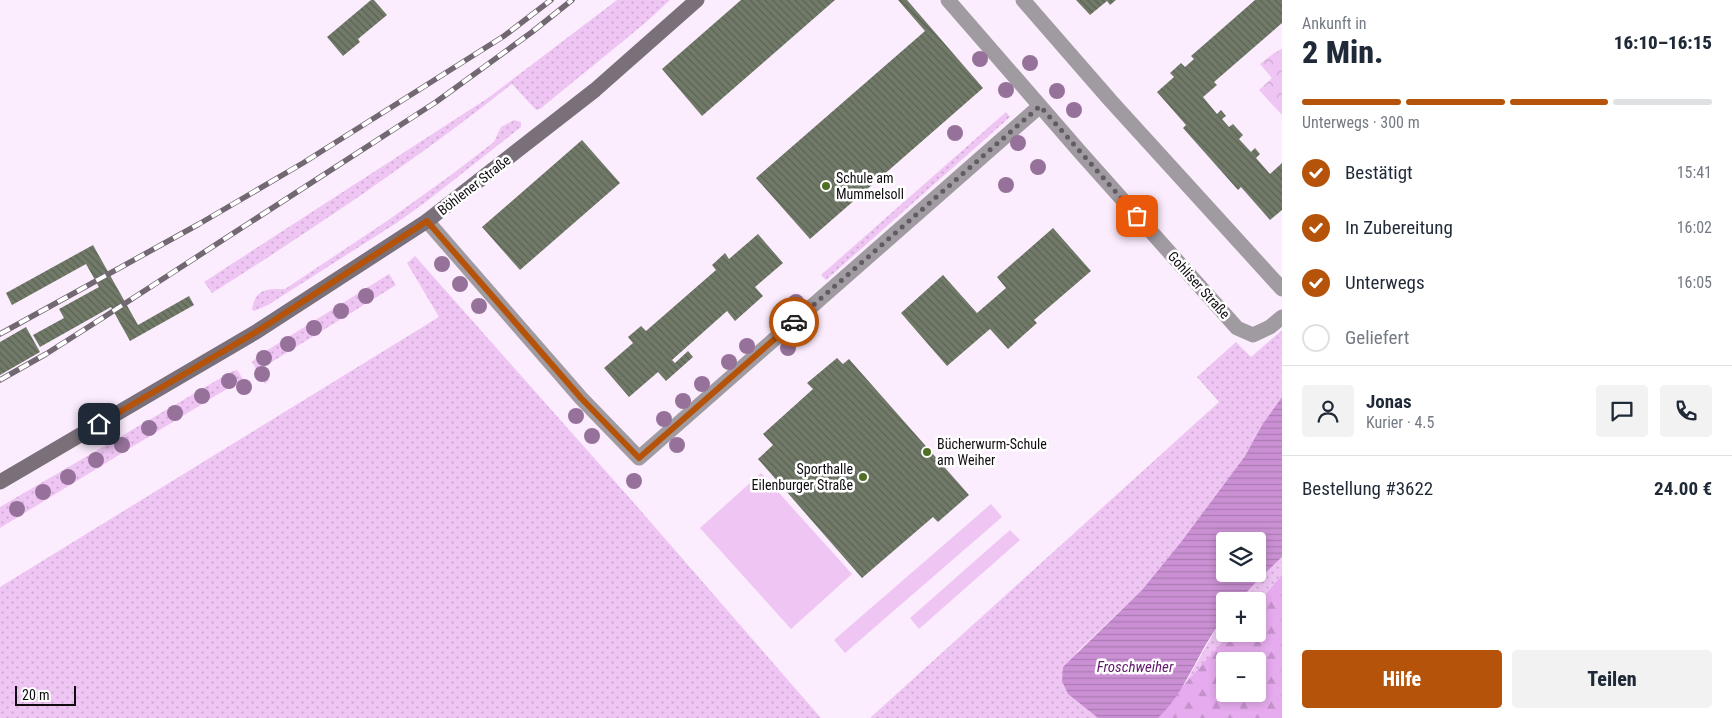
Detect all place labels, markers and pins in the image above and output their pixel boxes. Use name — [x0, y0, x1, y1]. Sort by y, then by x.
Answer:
place label: Schule am Mummelsoll — [836, 170, 904, 202]
marker: Schule am Mummelsoll — [820, 180, 832, 192]
pin — [1116, 195, 1158, 237]
pin — [78, 403, 120, 445]
place label: Bücherwurm-Schule am Weiher — [937, 436, 1047, 468]
marker: Bücherwurm-Schule am Weiher — [921, 446, 933, 458]
place label: Sporthalle Eilenburger Straße — [752, 461, 853, 493]
marker: Sporthalle Eilenburger Straße — [857, 471, 869, 483]

